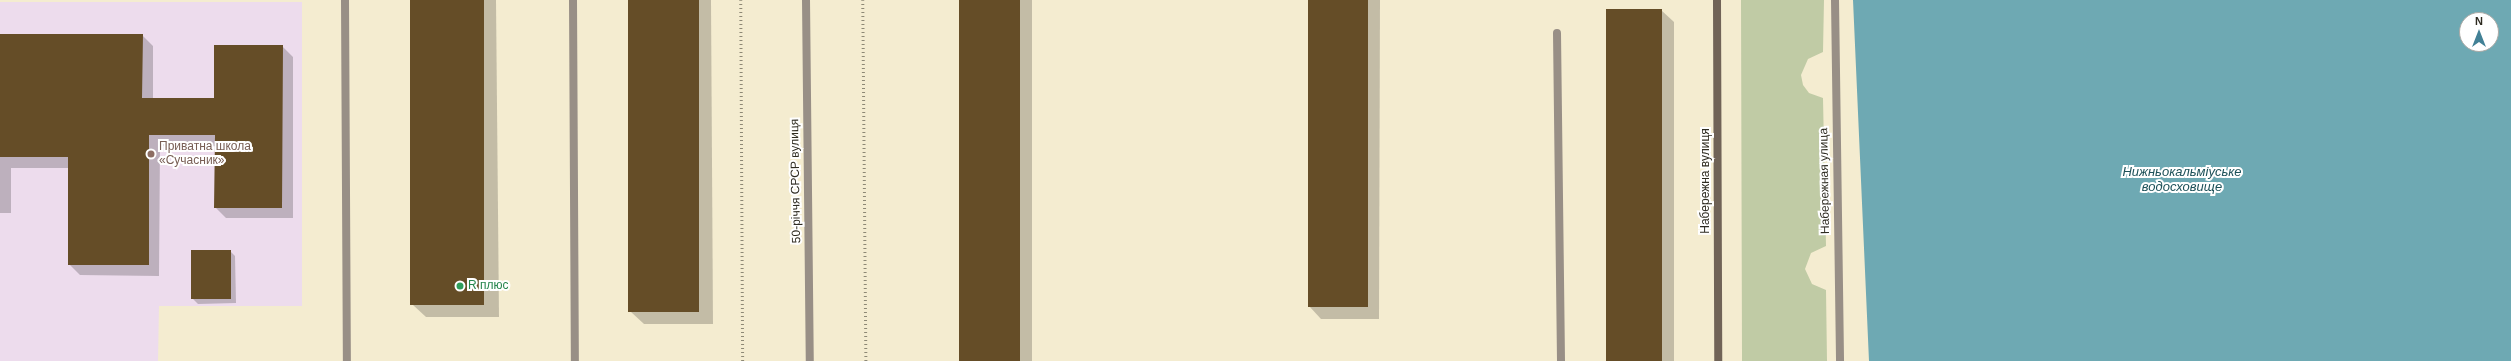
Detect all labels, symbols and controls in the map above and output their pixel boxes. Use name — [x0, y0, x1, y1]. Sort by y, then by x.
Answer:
north arrow — [2459, 12, 2499, 52]
text: N — [2475, 15, 2483, 27]
street label: 50-річчя СРСР вулиця — [788, 119, 804, 243]
street label: Набережна вулиця — [1699, 128, 1713, 234]
street label: Набережная улица — [1817, 128, 1833, 234]
place label: Приватна школа «Сучасник» — [159, 140, 251, 168]
marker: Приватна школа «Сучасник» — [146, 149, 156, 159]
water label: Нижньокальміуське водосховище — [2122, 165, 2242, 196]
place label: R плюс — [468, 279, 508, 293]
marker: R плюс — [455, 281, 465, 291]

